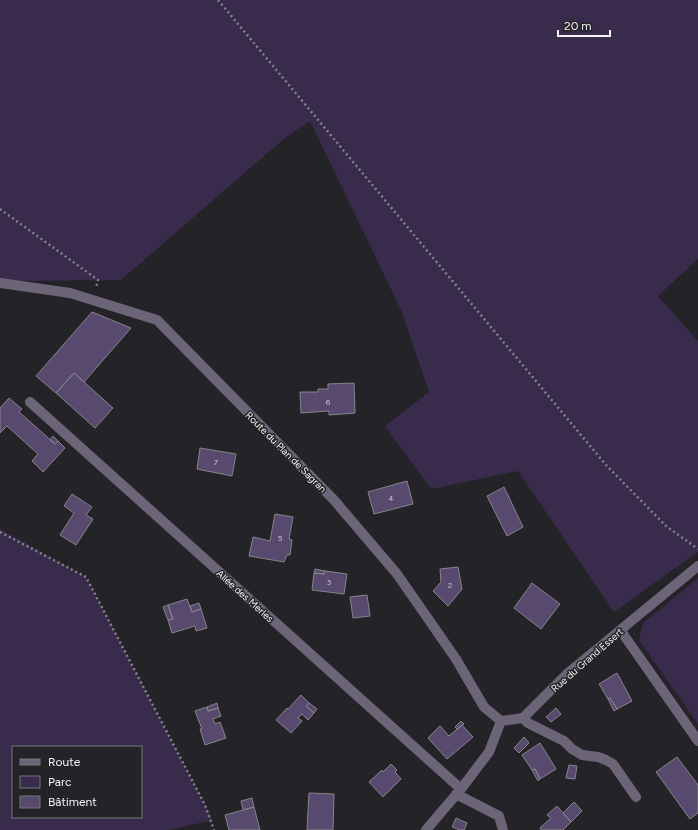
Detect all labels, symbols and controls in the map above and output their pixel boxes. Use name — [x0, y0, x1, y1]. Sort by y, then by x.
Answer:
scale bar — [558, 12, 610, 38]
text: 20 m — [564, 19, 592, 33]
house number: 6 — [326, 397, 331, 407]
street label: Route du Plan de Sagran — [243, 409, 330, 496]
house number: 7 — [214, 457, 219, 467]
house number: 4 — [389, 493, 394, 503]
house number: 5 — [278, 533, 283, 543]
street label: Allée des Merles — [214, 567, 277, 625]
house number: 3 — [327, 577, 331, 587]
house number: 2 — [448, 580, 452, 590]
street label: Rue du Grand Essert — [548, 625, 626, 695]
legend — [12, 746, 142, 818]
text: Route — [48, 755, 81, 769]
text: Parc — [48, 775, 72, 789]
text: Bâtiment — [48, 795, 97, 809]

